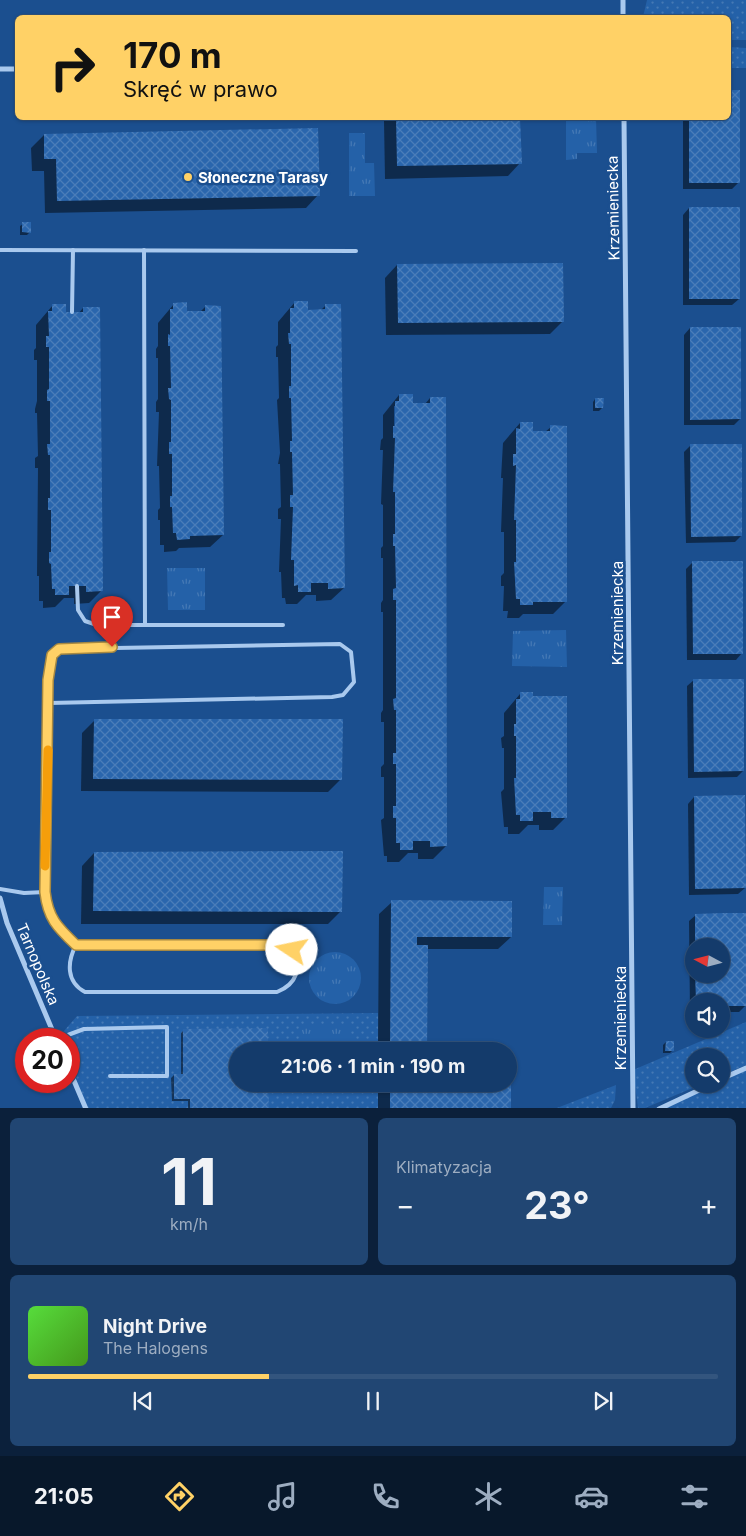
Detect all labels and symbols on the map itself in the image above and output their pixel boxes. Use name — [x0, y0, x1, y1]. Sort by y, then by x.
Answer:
street label: Krzemieniecka — [603, 156, 623, 260]
place label: Słoneczne Tarasy — [198, 168, 328, 187]
marker: Słoneczne Tarasy — [182, 171, 194, 183]
street label: Krzemieniecka — [608, 561, 627, 665]
pin — [91, 596, 133, 647]
street label: Tarnopolska — [12, 920, 64, 1008]
position arrow — [265, 923, 317, 975]
north arrow — [685, 938, 730, 982]
street label: Krzemieniecka — [611, 966, 630, 1070]
speed limit sign: 20 — [15, 1028, 80, 1093]

